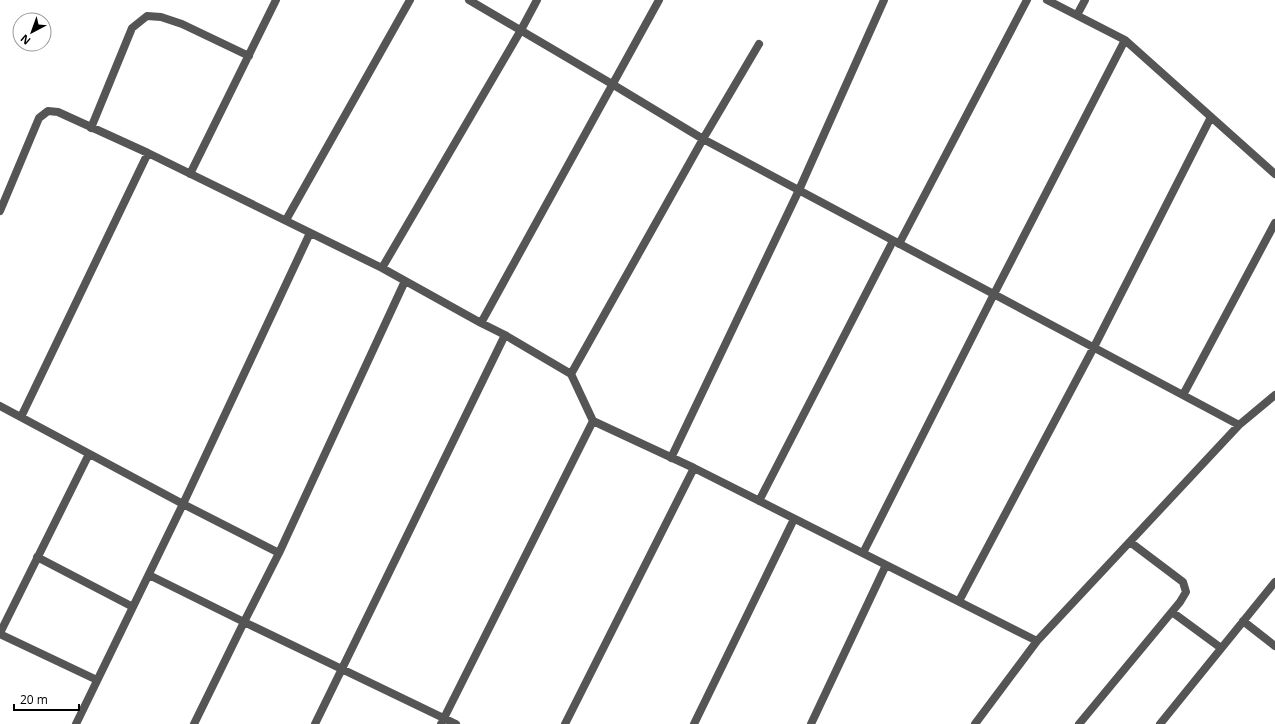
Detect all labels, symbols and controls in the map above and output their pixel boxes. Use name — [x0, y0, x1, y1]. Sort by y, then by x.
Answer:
north arrow — [12, 12, 52, 52]
text: N — [17, 31, 33, 49]
scale bar — [14, 686, 79, 712]
text: 20 m — [20, 691, 48, 708]

